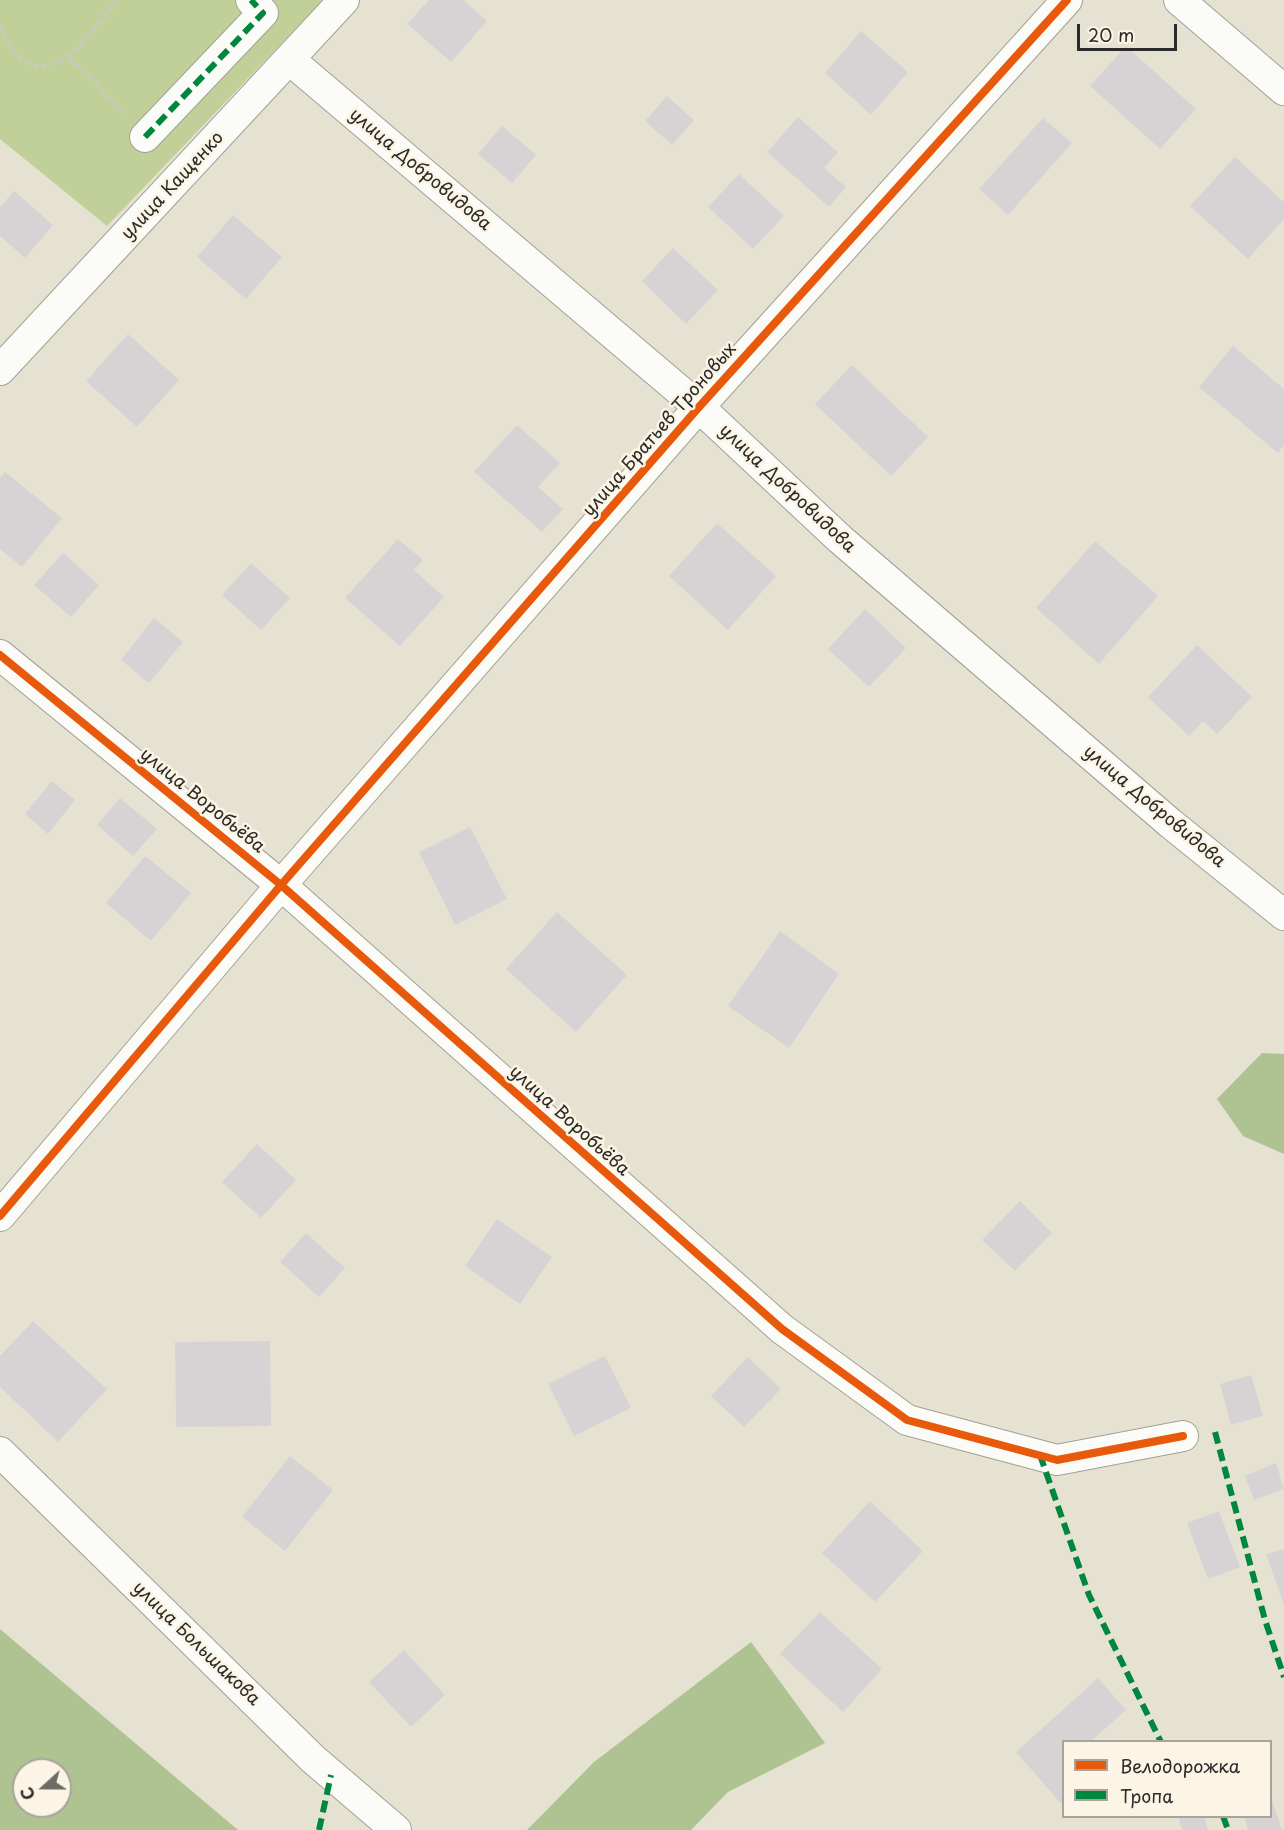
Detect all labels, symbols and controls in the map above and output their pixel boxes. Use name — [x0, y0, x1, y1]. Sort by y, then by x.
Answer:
scale bar — [1080, 12, 1180, 50]
text: 20 m — [1088, 21, 1134, 48]
street label: улица Добровидова — [345, 104, 495, 236]
street label: улица Кащенко — [117, 127, 229, 245]
street label: улица Братьев Троновых — [579, 339, 741, 521]
street label: улица Добровидова — [714, 420, 860, 558]
street label: улица Добровидова — [1079, 741, 1229, 873]
street label: улица Воробьёва — [135, 744, 269, 858]
street label: улица Воробьёва — [504, 1061, 634, 1181]
street label: улица Большакова — [128, 1578, 264, 1710]
legend — [1062, 1740, 1272, 1818]
text: Велодорожка — [1120, 1752, 1240, 1779]
north arrow — [12, 1758, 72, 1818]
text: Тропа — [1120, 1782, 1173, 1809]
text: С — [14, 1784, 40, 1804]

